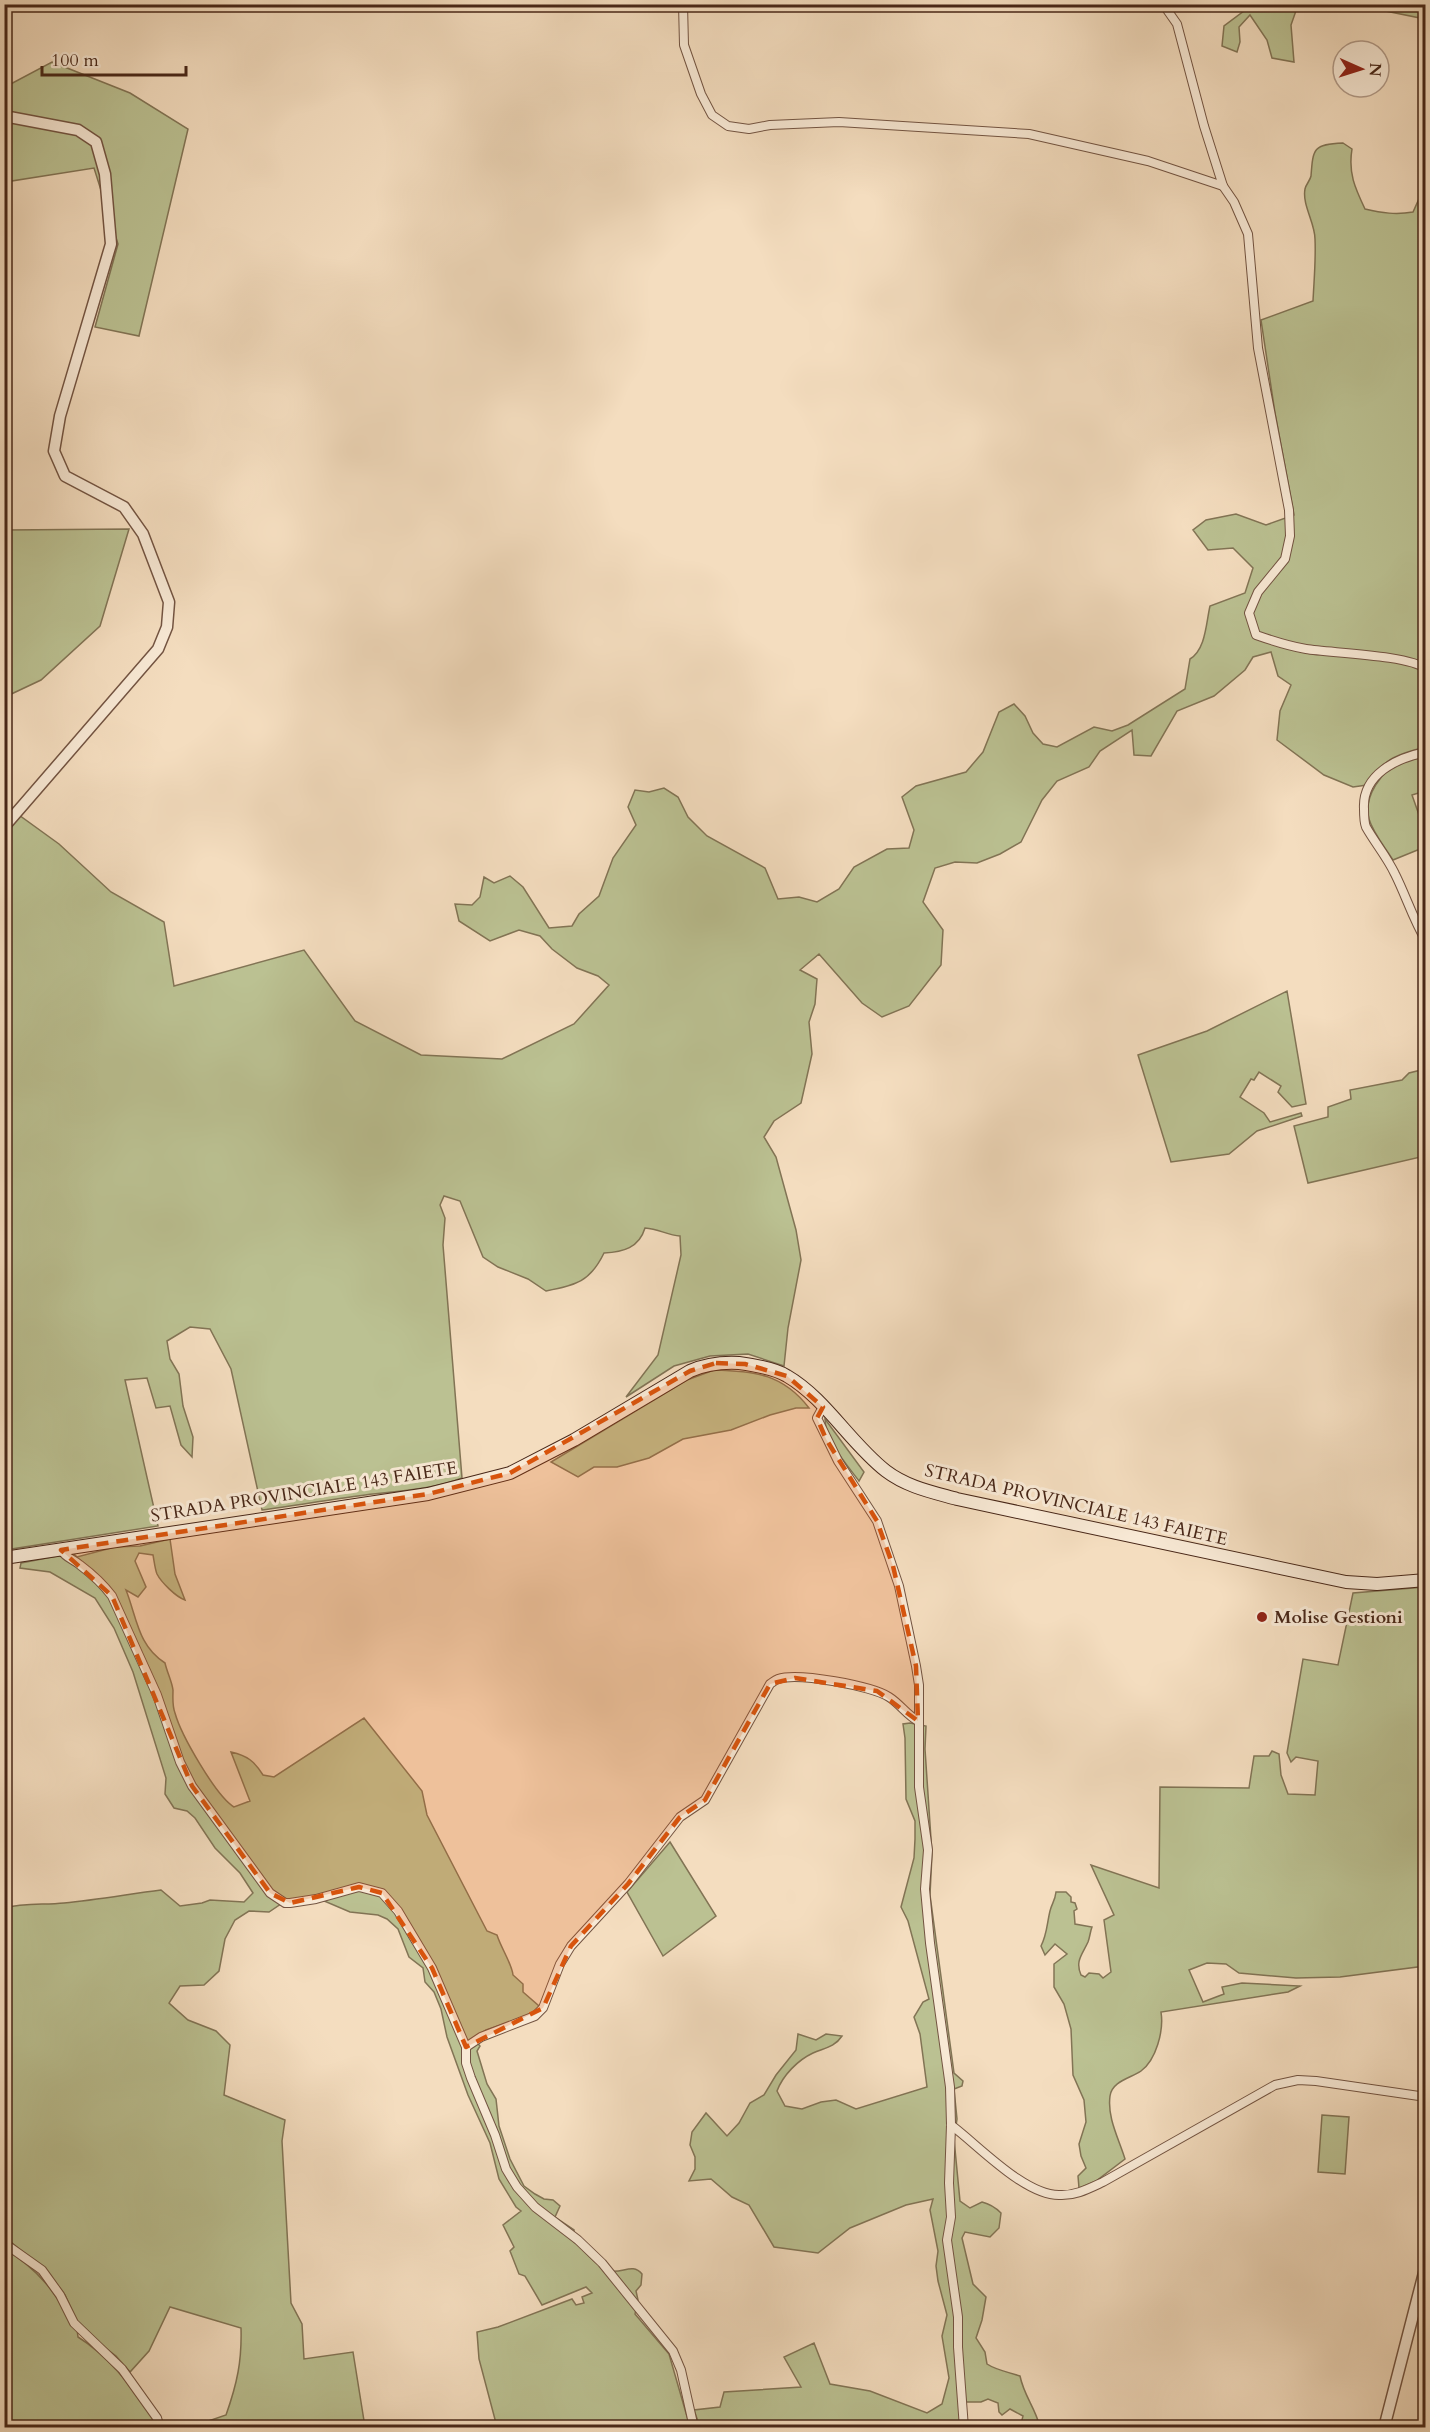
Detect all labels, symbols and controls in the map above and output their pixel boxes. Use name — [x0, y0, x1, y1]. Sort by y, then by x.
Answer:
scale bar — [42, 39, 186, 77]
north arrow — [1331, 39, 1391, 99]
text: 100 m — [51, 48, 99, 73]
text: N — [1364, 62, 1386, 77]
street label: STRADA PROVINCIALE 143 FAIETE — [149, 1455, 459, 1529]
street label: STRADA PROVINCIALE 143 FAIETE — [922, 1458, 1230, 1552]
place label: Molise Gestioni — [1274, 1605, 1403, 1630]
marker: Molise Gestioni — [1255, 1610, 1269, 1624]

